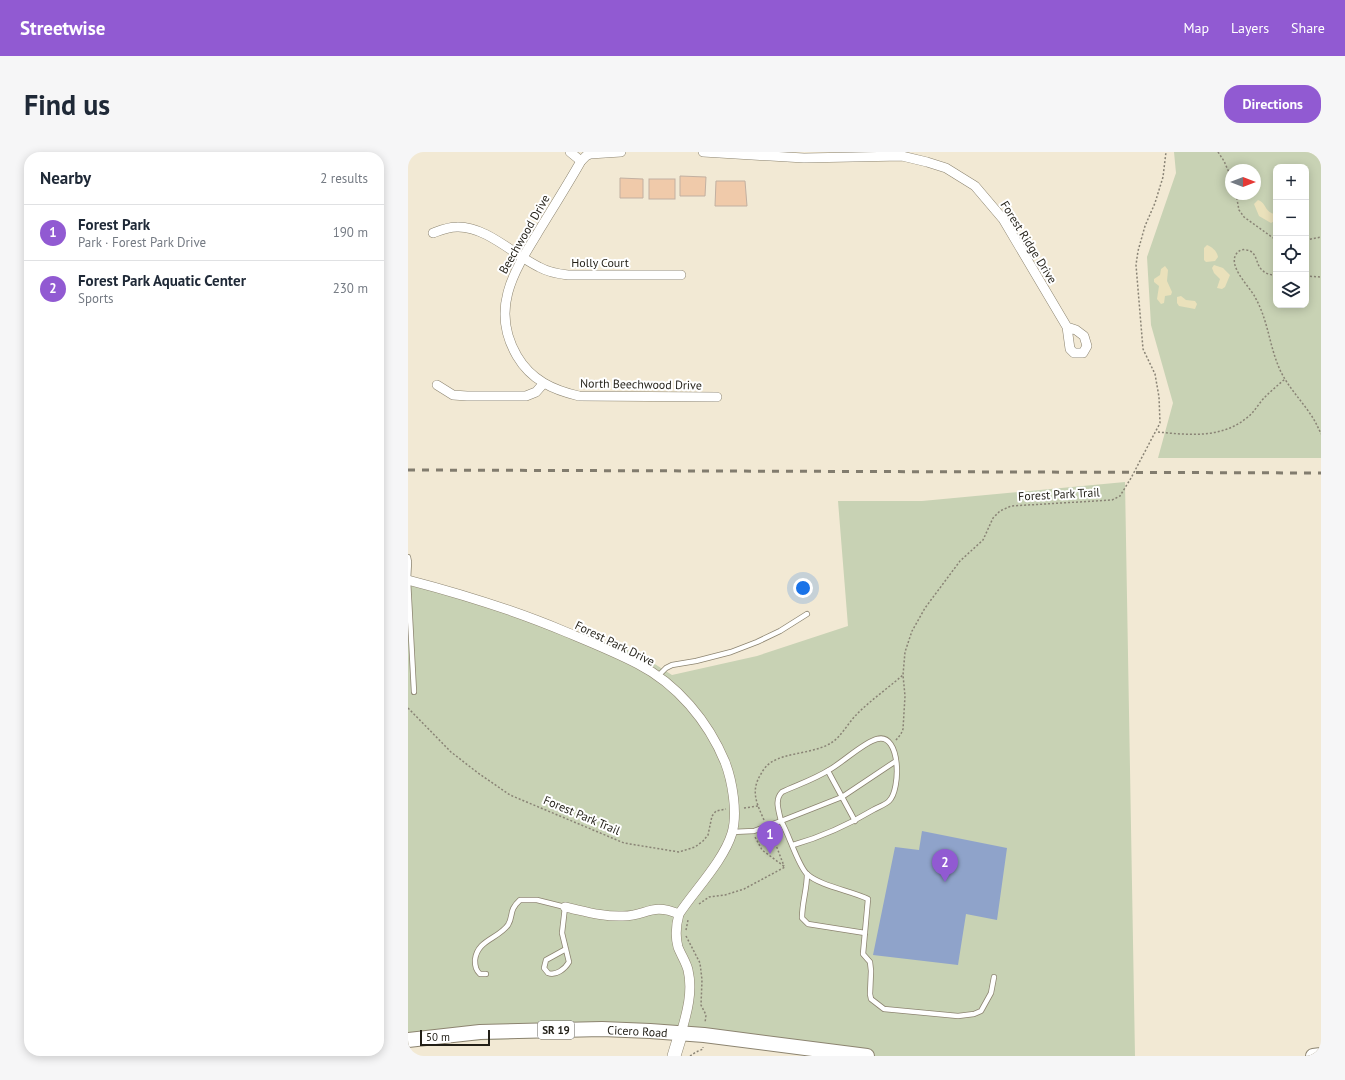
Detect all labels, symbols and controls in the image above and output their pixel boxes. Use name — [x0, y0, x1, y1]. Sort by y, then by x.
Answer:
text: Streetwise — [20, 16, 105, 40]
text: Map — [1183, 19, 1209, 37]
text: Layers — [1231, 19, 1269, 37]
text: Share — [1291, 19, 1325, 37]
button: Directions — [1224, 85, 1321, 123]
text: Find us — [24, 86, 110, 123]
north arrow — [1225, 164, 1261, 200]
map controls — [1273, 164, 1309, 308]
button: + — [1273, 164, 1309, 200]
text: Nearby — [40, 167, 91, 189]
text: 2 results — [320, 170, 368, 187]
street label: Beechwood Drive — [495, 192, 553, 276]
street label: Forest Ridge Drive — [998, 198, 1060, 286]
button: − — [1273, 200, 1309, 236]
text: Forest Park — [78, 215, 150, 234]
text: 1 — [49, 224, 57, 241]
text: 190 m — [333, 224, 368, 241]
text: Park · Forest Park Drive — [78, 234, 206, 251]
button: locate — [1273, 236, 1309, 272]
street label: Holly Court — [571, 255, 629, 270]
text: Forest Park Aquatic Center — [78, 271, 246, 290]
button: layers — [1273, 272, 1309, 308]
text: 2 — [49, 280, 57, 297]
text: 230 m — [333, 280, 368, 297]
text: Sports — [78, 290, 114, 307]
street label: North Beechwood Drive — [580, 375, 702, 393]
street label: Forest Park Trail — [1018, 484, 1101, 504]
your location — [793, 578, 813, 598]
street label: Forest Park Drive — [573, 617, 657, 669]
street label: Forest Park Trail — [541, 792, 623, 838]
pin: 1 — [757, 821, 783, 854]
pin: 2 — [932, 849, 958, 882]
road number: SR 19 — [538, 1021, 574, 1039]
street label: Cicero Road — [607, 1022, 668, 1040]
scale bar — [420, 1028, 490, 1047]
text: 50 m — [426, 1030, 450, 1044]

